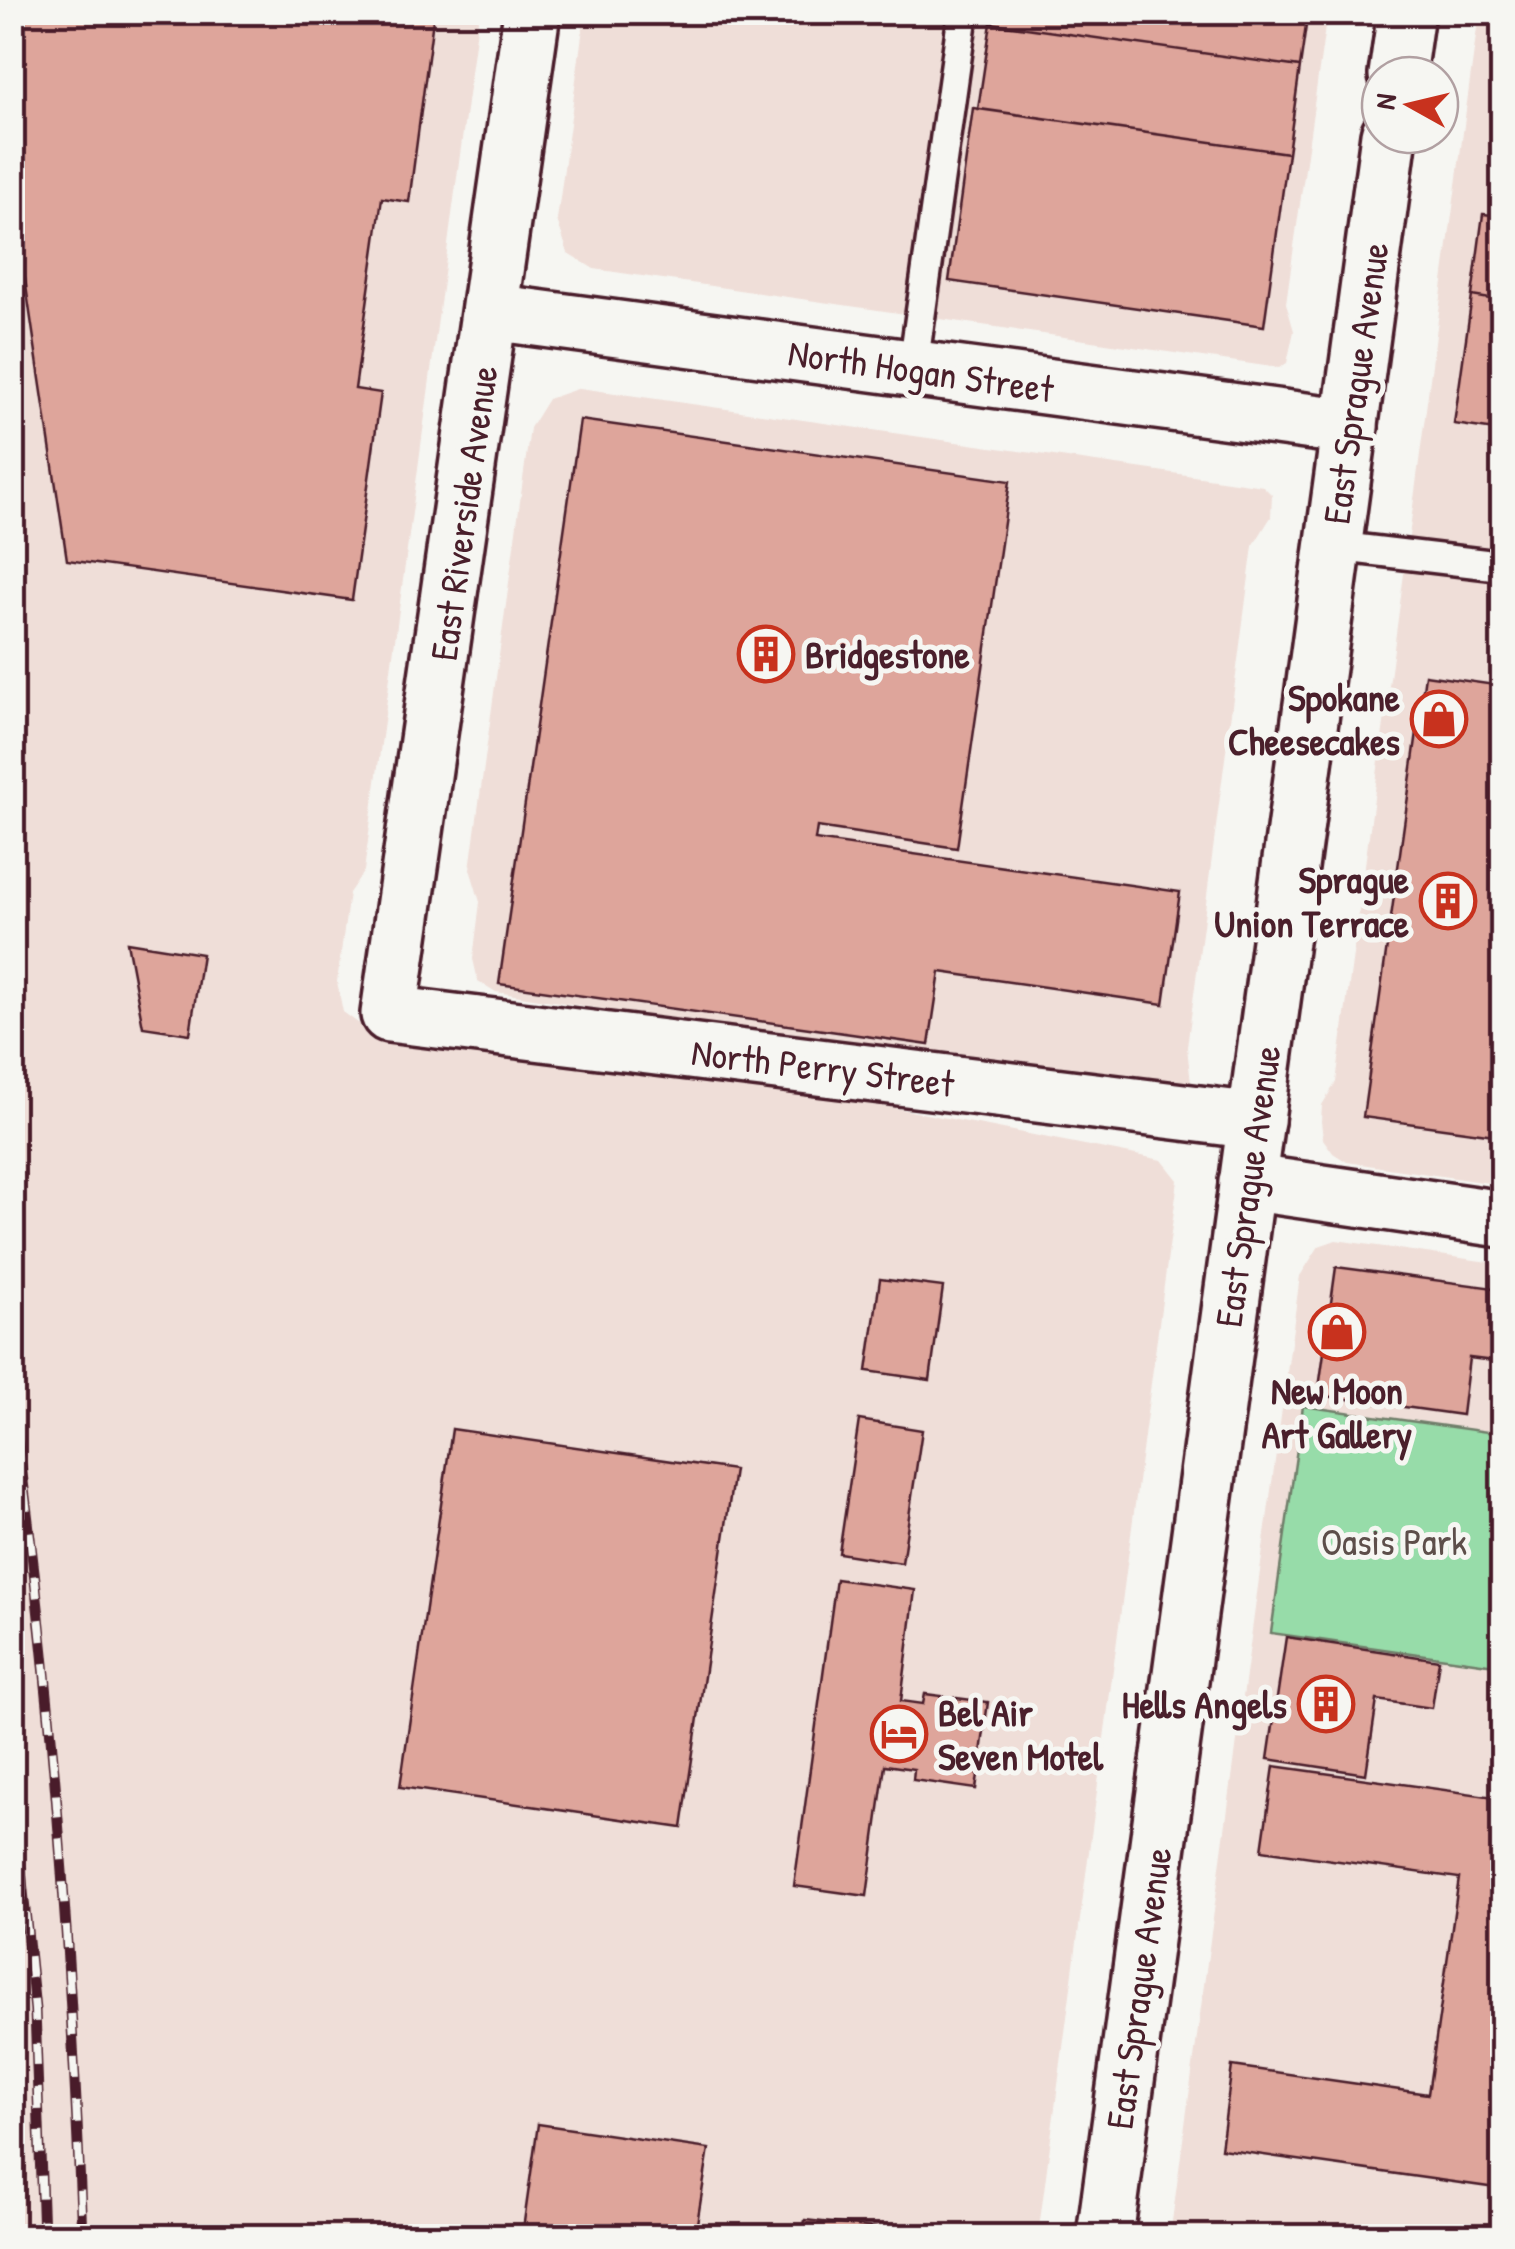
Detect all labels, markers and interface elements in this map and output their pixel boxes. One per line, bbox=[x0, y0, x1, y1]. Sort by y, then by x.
north arrow bbox=[1360, 55, 1460, 155]
text: N bbox=[1365, 91, 1405, 112]
street label: East Sprague Avenue bbox=[1310, 239, 1400, 527]
street label: North Hogan Street bbox=[785, 326, 1058, 414]
street label: East Riverside Avenue bbox=[417, 362, 509, 664]
building icon: Bridgestone bbox=[736, 624, 796, 684]
place label: Bridgestone bbox=[805, 628, 970, 681]
place label: Spokane Cheesecakes bbox=[1228, 671, 1400, 767]
shop icon: Spokane Cheesecakes bbox=[1409, 689, 1469, 749]
place label: Sprague Union Terrace bbox=[1214, 853, 1409, 949]
building icon: Sprague Union Terrace bbox=[1418, 871, 1478, 931]
street label: North Perry Street bbox=[689, 1025, 958, 1109]
street label: East Sprague Avenue bbox=[1202, 1042, 1292, 1330]
shop icon: New Moon Art Gallery bbox=[1307, 1302, 1367, 1362]
place label: New Moon Art Gallery bbox=[1262, 1364, 1412, 1461]
park label: Oasis Park bbox=[1321, 1515, 1467, 1567]
building icon: Hells Angels bbox=[1296, 1674, 1356, 1734]
place label: Hells Angels bbox=[1122, 1678, 1287, 1731]
place label: Bel Air Seven Motel bbox=[938, 1686, 1104, 1782]
hotel icon: Bel Air Seven Motel bbox=[869, 1704, 929, 1764]
street label: East Sprague Avenue bbox=[1093, 1844, 1183, 2132]

